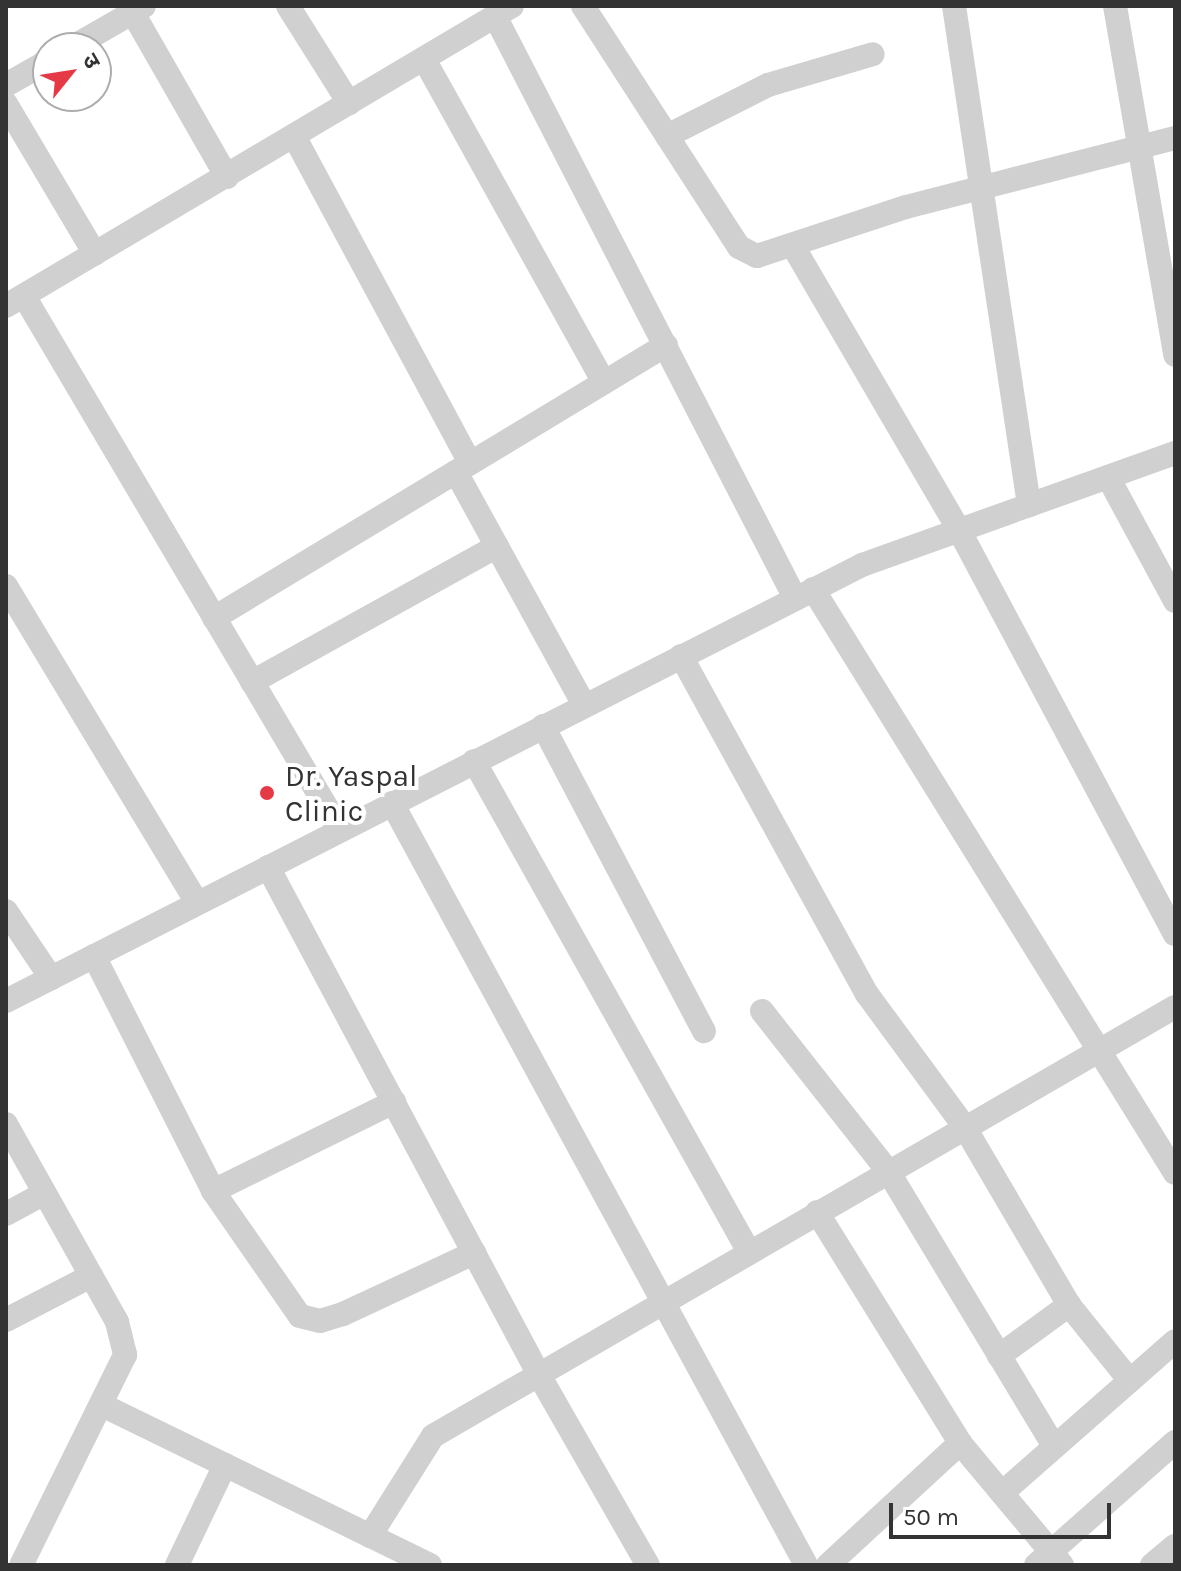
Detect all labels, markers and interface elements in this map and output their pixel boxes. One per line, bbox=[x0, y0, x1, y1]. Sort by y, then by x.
north arrow bbox=[32, 32, 112, 112]
text: उ bbox=[77, 49, 106, 73]
place label: Dr. Yaspal Clinic bbox=[285, 758, 417, 828]
marker: Dr. Yaspal Clinic bbox=[256, 782, 278, 804]
scale bar bbox=[893, 1487, 1115, 1537]
text: 50 m bbox=[903, 1503, 959, 1531]

